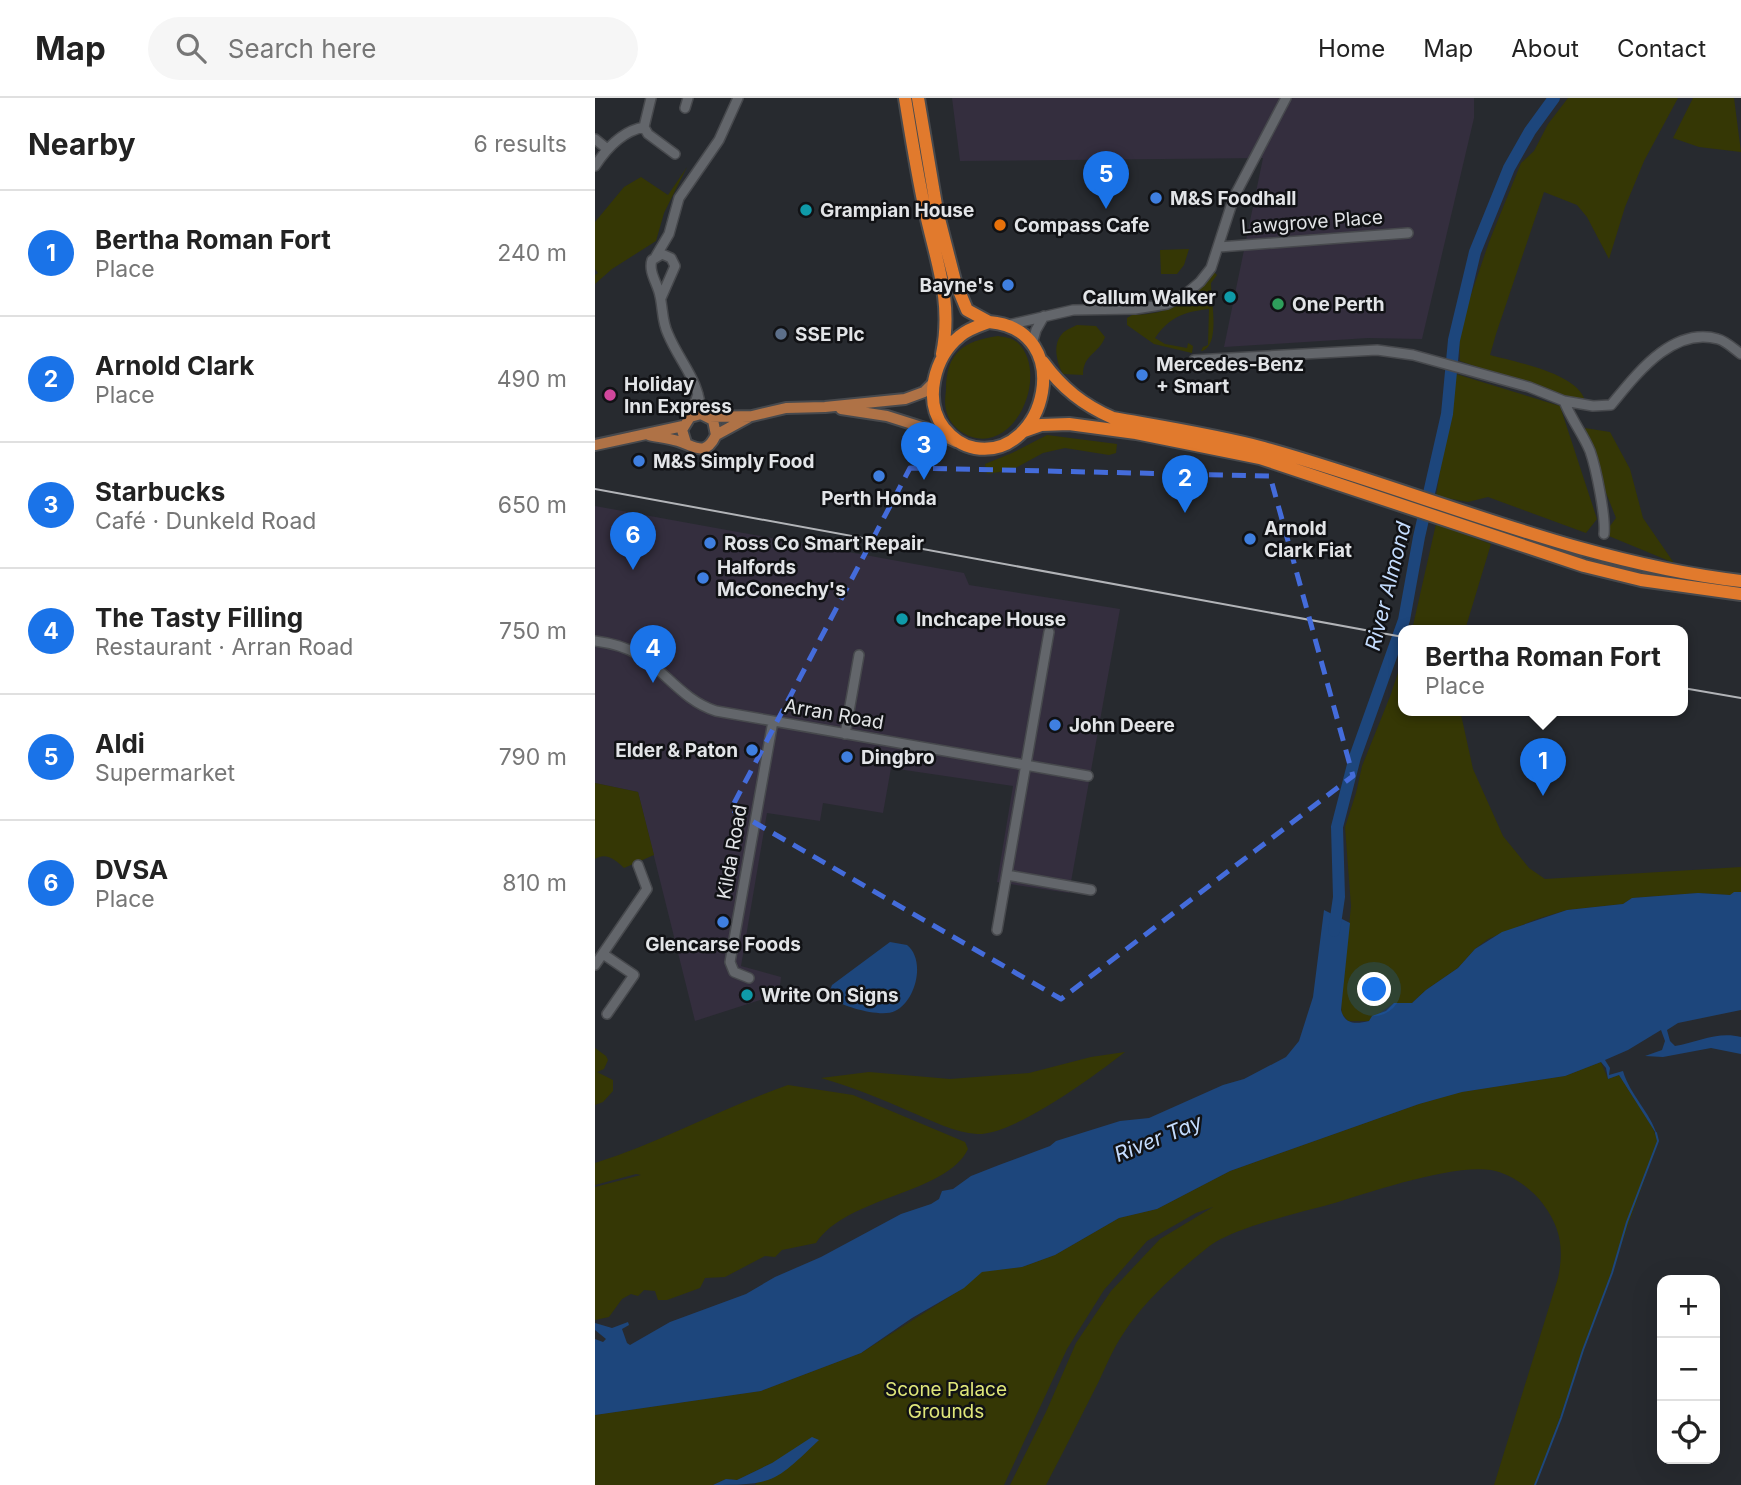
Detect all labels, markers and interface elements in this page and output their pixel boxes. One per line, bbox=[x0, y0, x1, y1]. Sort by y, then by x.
search box bbox=[148, 17, 638, 80]
text: Map bbox=[35, 28, 106, 68]
icon: search bbox=[172, 29, 210, 67]
text: Search here bbox=[228, 33, 376, 64]
text: Home bbox=[1318, 34, 1385, 63]
text: Map bbox=[1423, 34, 1473, 63]
text: About bbox=[1511, 34, 1579, 63]
text: Contact bbox=[1617, 34, 1706, 63]
text: Nearby bbox=[28, 126, 136, 162]
text: 6 results bbox=[473, 130, 567, 158]
pin: 5 bbox=[1083, 151, 1129, 209]
place label: M&S Foodhall bbox=[1170, 187, 1296, 210]
marker: M&S Foodhall bbox=[1148, 190, 1164, 206]
place label: Grampian House bbox=[820, 199, 974, 222]
marker: Grampian House bbox=[798, 202, 814, 218]
street label: Lawgrove Place bbox=[1240, 206, 1384, 238]
place label: Compass Cafe bbox=[1014, 214, 1150, 237]
marker: Compass Cafe bbox=[992, 217, 1008, 233]
text: Bertha Roman Fort bbox=[95, 224, 331, 255]
text: 1 bbox=[46, 239, 56, 267]
text: 240 m bbox=[497, 239, 567, 267]
text: Place bbox=[95, 255, 155, 283]
place label: Bayne's bbox=[920, 274, 994, 297]
marker: Bayne's bbox=[1000, 277, 1016, 293]
place label: Callum Walker bbox=[1082, 286, 1216, 309]
marker: Callum Walker bbox=[1222, 289, 1238, 305]
place label: One Perth bbox=[1292, 293, 1385, 316]
marker: One Perth bbox=[1270, 296, 1286, 312]
place label: SSE Plc bbox=[795, 323, 865, 346]
marker: SSE Plc bbox=[773, 326, 789, 342]
text: Arnold Clark bbox=[95, 350, 254, 381]
place label: Mercedes-Benz + Smart bbox=[1156, 353, 1304, 398]
text: 2 bbox=[44, 365, 58, 393]
text: 490 m bbox=[497, 365, 567, 393]
marker: Mercedes-Benz + Smart bbox=[1134, 367, 1150, 383]
place label: Holiday Inn Express bbox=[624, 373, 732, 418]
text: Place bbox=[95, 381, 155, 409]
marker: Holiday Inn Express bbox=[602, 387, 618, 403]
pin: 3 bbox=[901, 422, 947, 480]
place label: M&S Simply Food bbox=[653, 450, 814, 473]
marker: M&S Simply Food bbox=[631, 453, 647, 469]
pin: 2 bbox=[1162, 455, 1208, 513]
marker: Perth Honda bbox=[871, 468, 887, 484]
text: Starbucks bbox=[95, 476, 225, 507]
place label: Perth Honda bbox=[821, 487, 937, 510]
text: 3 bbox=[44, 491, 58, 519]
text: 650 m bbox=[498, 491, 567, 519]
text: Café · Dunkeld Road bbox=[95, 507, 316, 535]
pin: 6 bbox=[610, 512, 656, 570]
place label: Arnold Clark Fiat bbox=[1264, 517, 1352, 562]
water label: River Almond bbox=[1360, 519, 1416, 653]
marker: Arnold Clark Fiat bbox=[1242, 531, 1258, 547]
place label: Ross Co Smart Repair bbox=[724, 532, 924, 555]
marker: Ross Co Smart Repair bbox=[702, 535, 718, 551]
place label: Halfords McConechy's bbox=[717, 556, 846, 601]
marker: Halfords McConechy's bbox=[695, 570, 711, 586]
text: The Tasty Filling bbox=[95, 602, 303, 633]
place label: Inchcape House bbox=[916, 608, 1066, 631]
marker: Inchcape House bbox=[894, 611, 910, 627]
text: 4 bbox=[43, 617, 59, 645]
text: 750 m bbox=[499, 617, 567, 645]
pin: 4 bbox=[630, 625, 676, 683]
popup bbox=[1398, 625, 1688, 716]
text: Restaurant · Arran Road bbox=[95, 633, 353, 661]
text: Bertha Roman Fort bbox=[1425, 641, 1661, 672]
text: Place bbox=[1425, 672, 1485, 700]
street label: Arran Road bbox=[782, 694, 886, 734]
place label: John Deere bbox=[1069, 714, 1175, 737]
marker: John Deere bbox=[1047, 717, 1063, 733]
text: Aldi bbox=[95, 728, 145, 759]
pin: 1 bbox=[1520, 738, 1566, 796]
place label: Elder & Paton bbox=[615, 739, 738, 762]
marker: Elder & Paton bbox=[744, 742, 760, 758]
text: 5 bbox=[44, 743, 58, 771]
text: 790 m bbox=[499, 743, 567, 771]
place label: Dingbro bbox=[861, 746, 935, 769]
marker: Dingbro bbox=[839, 749, 855, 765]
text: Supermarket bbox=[95, 759, 235, 787]
street label: Kilda Road bbox=[712, 803, 752, 901]
text: DVSA bbox=[95, 854, 168, 885]
text: 6 bbox=[44, 869, 58, 897]
text: 810 m bbox=[502, 869, 567, 897]
text: Place bbox=[95, 885, 155, 913]
marker: Glencarse Foods bbox=[715, 914, 731, 930]
place label: Glencarse Foods bbox=[645, 933, 801, 956]
your location bbox=[1357, 972, 1391, 1006]
place label: Write On Signs bbox=[761, 984, 899, 1007]
marker: Write On Signs bbox=[739, 987, 755, 1003]
water label: River Tay bbox=[1111, 1109, 1207, 1167]
map controls bbox=[1657, 1275, 1720, 1464]
button: + bbox=[1657, 1275, 1720, 1338]
button: − bbox=[1657, 1338, 1720, 1401]
park label: Scone Palace Grounds bbox=[885, 1378, 1007, 1423]
button: locate bbox=[1657, 1401, 1720, 1464]

